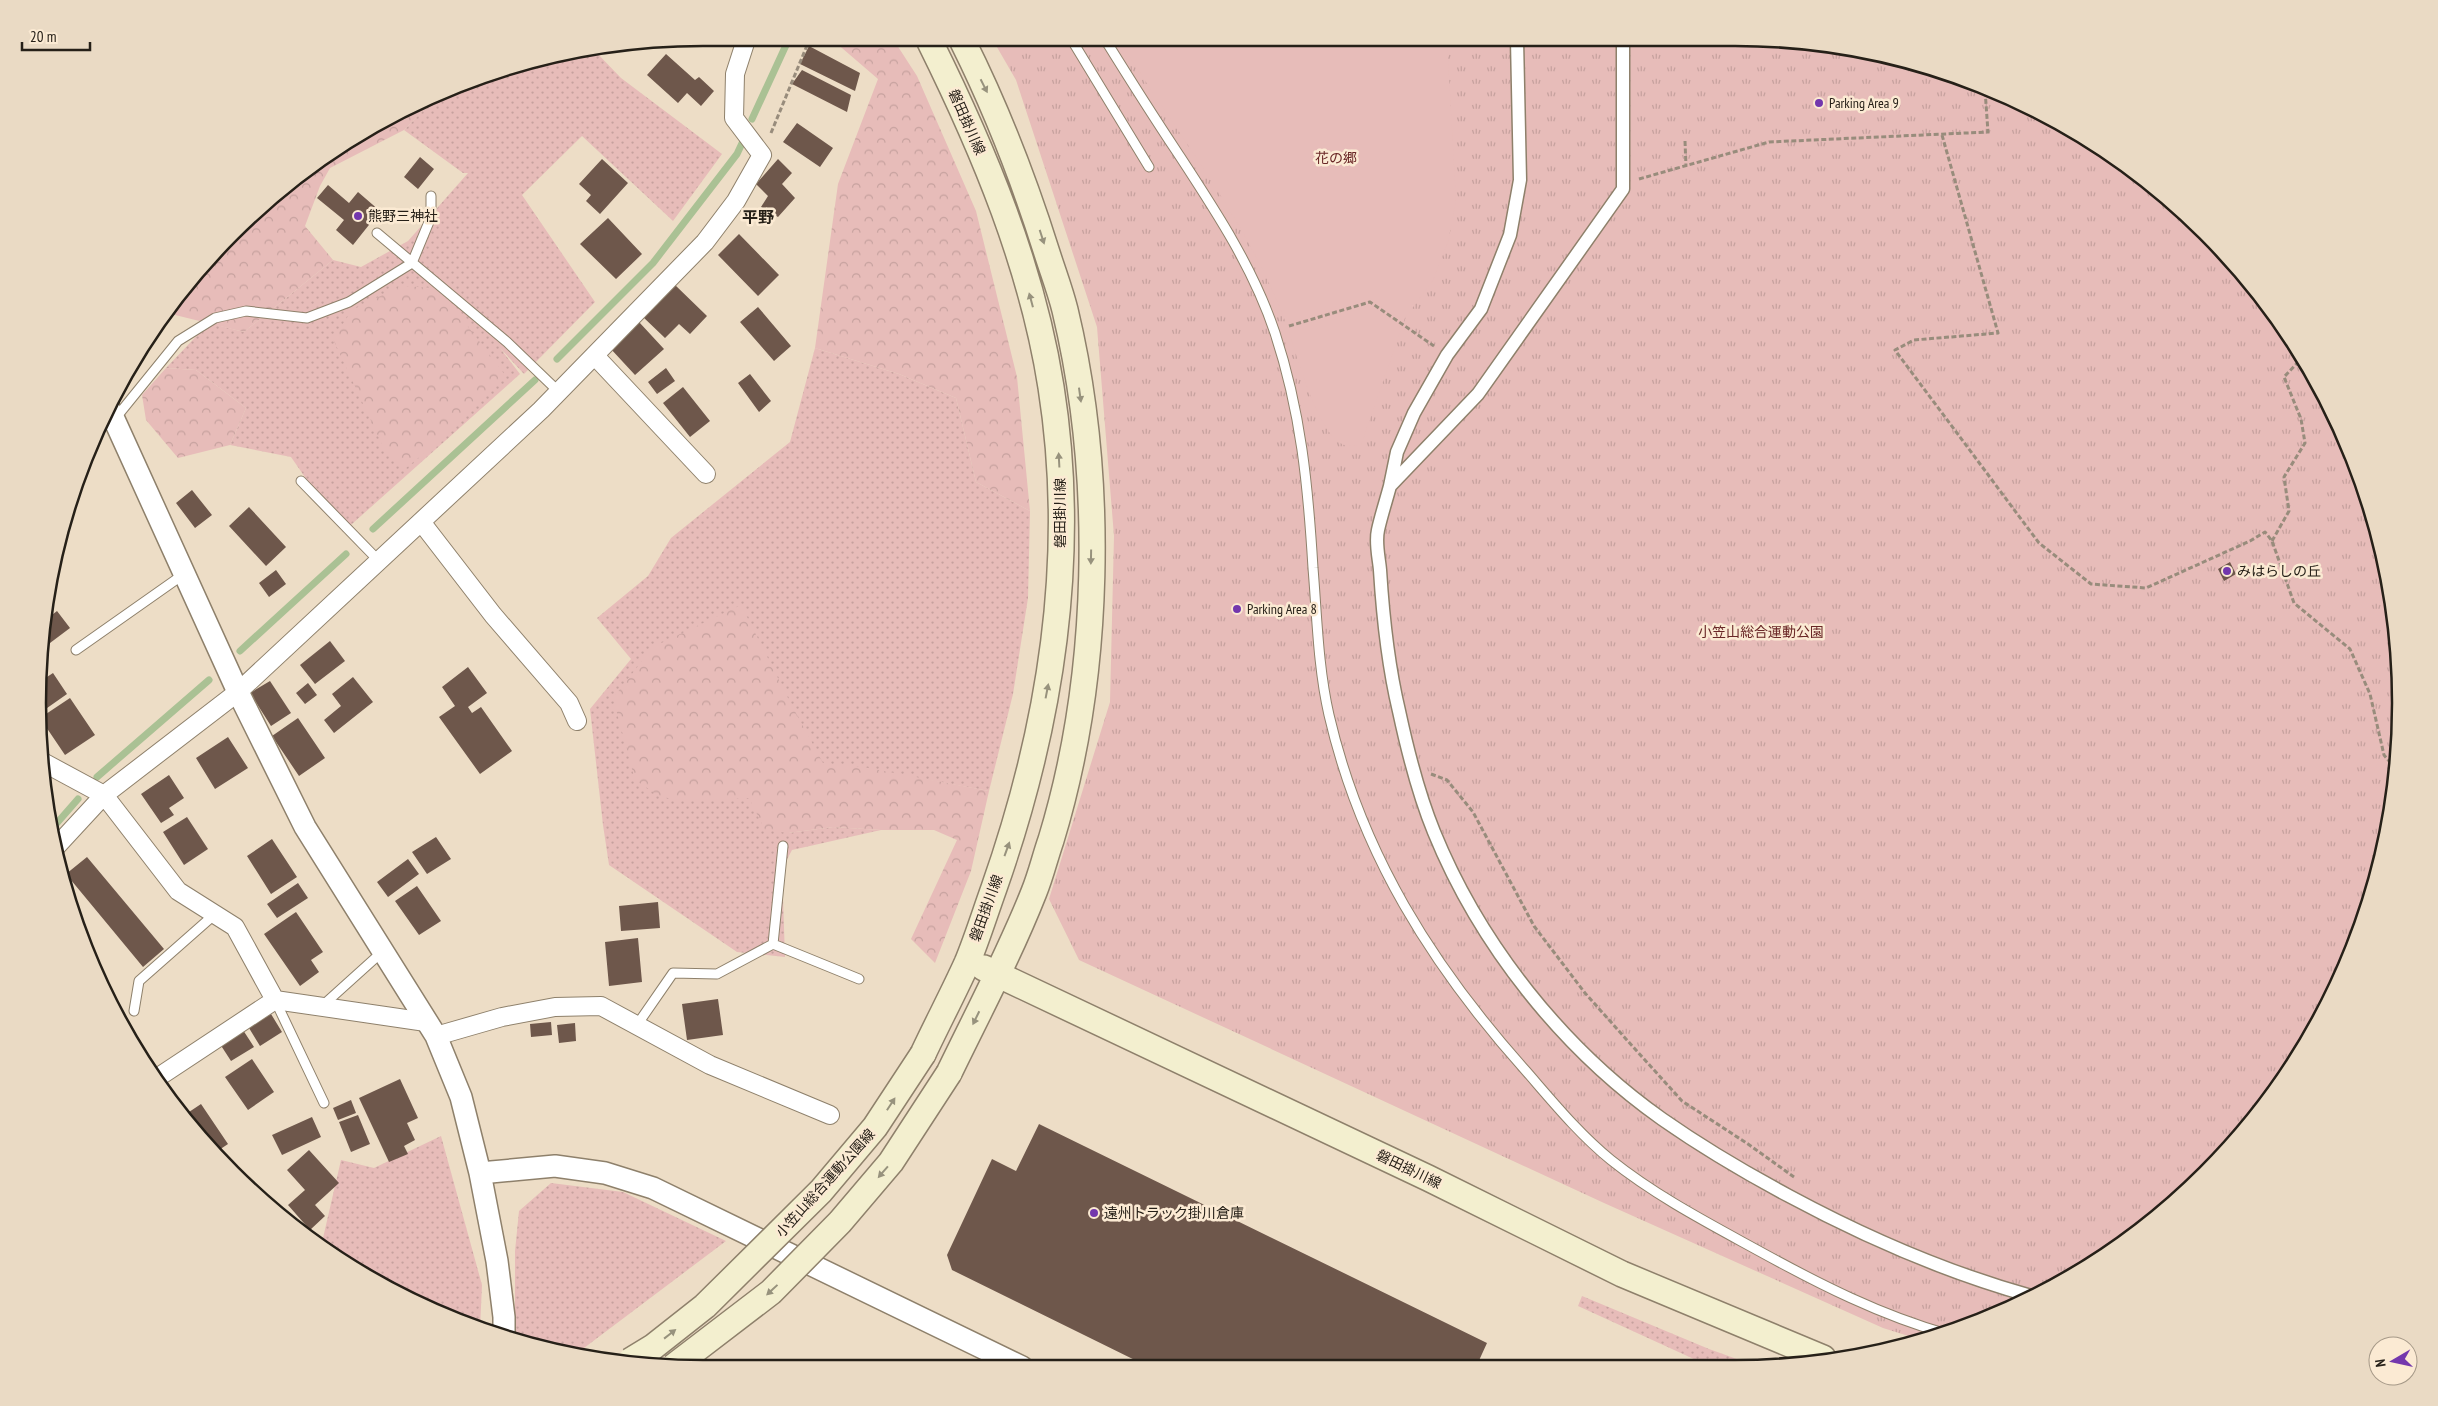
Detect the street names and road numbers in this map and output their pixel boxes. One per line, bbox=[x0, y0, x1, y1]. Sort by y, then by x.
street label: 磐田掛川線 bbox=[945, 86, 989, 158]
street label: 磐田掛川線 bbox=[1051, 478, 1069, 548]
street label: 磐田掛川線 bbox=[966, 872, 1006, 944]
street label: 小笠山総合運動公園線 bbox=[771, 1125, 879, 1241]
street label: 磐田掛川線 bbox=[1374, 1146, 1444, 1192]

